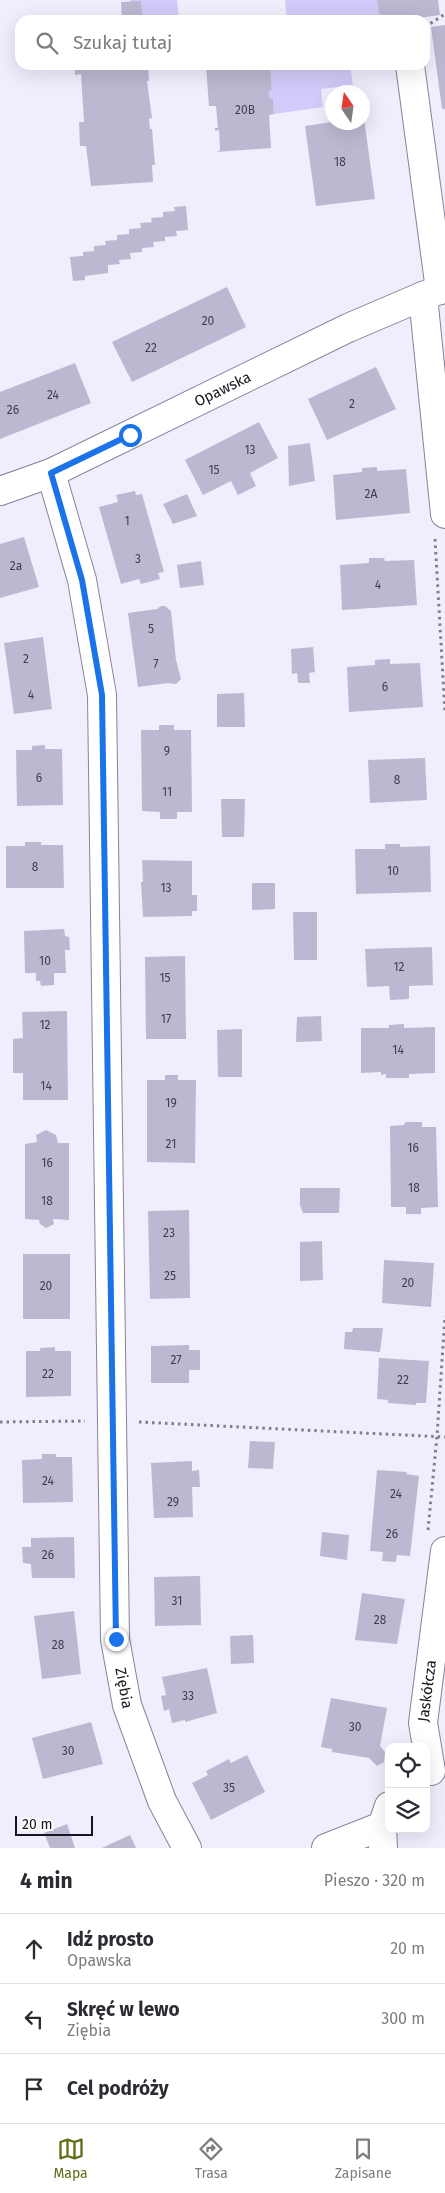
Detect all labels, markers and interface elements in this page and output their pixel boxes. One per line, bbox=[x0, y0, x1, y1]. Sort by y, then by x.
search box bbox=[15, 15, 430, 70]
icon: search bbox=[33, 29, 61, 57]
text: Szukaj tutaj bbox=[73, 31, 172, 54]
north arrow bbox=[325, 85, 370, 130]
house number: 20B bbox=[235, 103, 255, 117]
house number: 18 bbox=[334, 155, 346, 169]
house number: 20 bbox=[202, 314, 215, 328]
house number: 22 bbox=[145, 341, 157, 355]
street label: Opawska bbox=[191, 368, 254, 411]
house number: 24 bbox=[47, 388, 60, 402]
house number: 2 bbox=[349, 397, 355, 411]
house number: 26 bbox=[7, 403, 19, 417]
route start bbox=[119, 424, 142, 447]
house number: 13 bbox=[244, 443, 256, 457]
house number: 15 bbox=[208, 463, 220, 477]
house number: 2A bbox=[365, 487, 378, 501]
house number: 1 bbox=[124, 514, 130, 528]
house number: 3 bbox=[135, 552, 141, 566]
house number: 2a bbox=[10, 559, 22, 573]
house number: 4 bbox=[375, 578, 382, 592]
house number: 5 bbox=[148, 622, 154, 636]
house number: 2 bbox=[23, 652, 29, 666]
house number: 7 bbox=[153, 657, 159, 671]
house number: 6 bbox=[382, 680, 388, 694]
house number: 4 bbox=[28, 688, 35, 702]
house number: 9 bbox=[164, 744, 170, 758]
house number: 6 bbox=[36, 771, 42, 785]
house number: 8 bbox=[394, 773, 401, 787]
house number: 11 bbox=[162, 785, 172, 799]
house number: 8 bbox=[32, 860, 39, 874]
house number: 10 bbox=[387, 864, 399, 878]
house number: 13 bbox=[160, 881, 172, 895]
house number: 10 bbox=[39, 954, 51, 968]
house number: 12 bbox=[393, 960, 405, 974]
house number: 15 bbox=[159, 971, 171, 985]
house number: 17 bbox=[161, 1012, 171, 1026]
house number: 12 bbox=[39, 1018, 51, 1032]
house number: 14 bbox=[392, 1043, 404, 1057]
house number: 14 bbox=[40, 1079, 52, 1093]
house number: 19 bbox=[165, 1096, 177, 1110]
house number: 21 bbox=[166, 1137, 176, 1151]
house number: 16 bbox=[407, 1141, 419, 1155]
house number: 16 bbox=[41, 1156, 53, 1170]
house number: 18 bbox=[408, 1181, 420, 1195]
house number: 18 bbox=[41, 1194, 53, 1208]
house number: 23 bbox=[163, 1226, 175, 1240]
house number: 25 bbox=[164, 1269, 176, 1283]
house number: 20 bbox=[402, 1276, 415, 1290]
house number: 20 bbox=[40, 1279, 53, 1293]
house number: 27 bbox=[170, 1353, 182, 1367]
house number: 22 bbox=[42, 1367, 54, 1381]
house number: 22 bbox=[397, 1373, 409, 1387]
house number: 24 bbox=[42, 1474, 55, 1488]
house number: 24 bbox=[390, 1487, 403, 1501]
house number: 29 bbox=[167, 1495, 179, 1509]
house number: 26 bbox=[386, 1527, 398, 1541]
house number: 26 bbox=[42, 1548, 54, 1562]
house number: 31 bbox=[172, 1594, 182, 1608]
house number: 28 bbox=[374, 1613, 387, 1627]
route end bbox=[105, 1628, 128, 1651]
house number: 28 bbox=[52, 1638, 65, 1652]
street label: Jaskółcza bbox=[414, 1659, 440, 1723]
street label: Ziębia bbox=[111, 1666, 136, 1710]
house number: 33 bbox=[182, 1689, 194, 1703]
house number: 30 bbox=[349, 1720, 362, 1734]
map controls bbox=[385, 1743, 430, 1833]
button: locate bbox=[385, 1743, 430, 1788]
house number: 30 bbox=[62, 1744, 75, 1758]
house number: 35 bbox=[223, 1781, 235, 1795]
button: layers bbox=[385, 1788, 430, 1833]
scale bar bbox=[15, 1813, 92, 1836]
text: 20 m bbox=[22, 1816, 52, 1833]
text: 4 min bbox=[20, 1868, 73, 1894]
text: Pieszo · 320 m bbox=[324, 1871, 425, 1890]
text: Idź prosto bbox=[67, 1928, 154, 1951]
icon: ahead bbox=[20, 1935, 48, 1963]
text: 20 m bbox=[390, 1939, 425, 1958]
text: Opawska bbox=[67, 1951, 132, 1970]
text: Skręć w lewo bbox=[67, 1998, 180, 2021]
icon: left bbox=[20, 2005, 48, 2033]
text: 300 m bbox=[381, 2009, 425, 2028]
text: Ziębia bbox=[67, 2021, 111, 2040]
icon: arrive bbox=[20, 2075, 48, 2103]
text: Cel podróży bbox=[67, 2077, 169, 2100]
tab: Mapa bbox=[53, 2135, 88, 2182]
tab: Trasa bbox=[195, 2135, 228, 2182]
tab: Zapisane bbox=[335, 2135, 392, 2182]

